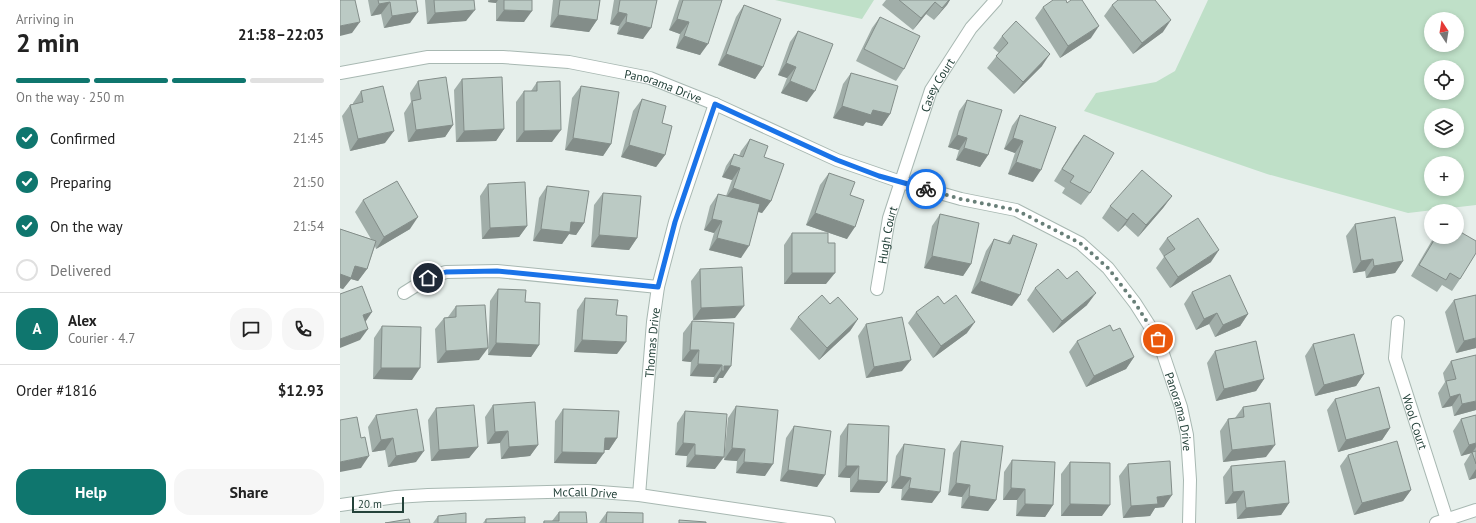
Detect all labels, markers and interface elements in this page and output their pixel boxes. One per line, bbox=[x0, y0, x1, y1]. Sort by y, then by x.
text: Arriving in bbox=[16, 11, 74, 28]
north arrow bbox=[1424, 12, 1464, 52]
map controls bbox=[1424, 12, 1464, 244]
text: 21:58–22:03 bbox=[238, 25, 324, 44]
text: 2 min bbox=[16, 26, 79, 59]
street label: Casey Court bbox=[917, 55, 957, 114]
button: locate bbox=[1424, 60, 1464, 100]
street label: Panorama Drive bbox=[623, 66, 704, 106]
text: On the way · 250 m bbox=[16, 89, 124, 106]
button: layers bbox=[1424, 108, 1464, 148]
icon: check bbox=[16, 127, 38, 149]
text: Confirmed bbox=[50, 129, 115, 148]
text: 21:45 bbox=[293, 130, 324, 147]
button: + bbox=[1424, 156, 1464, 196]
courier bbox=[906, 169, 946, 209]
icon: check bbox=[16, 171, 38, 193]
text: Preparing bbox=[50, 173, 112, 192]
text: 21:50 bbox=[293, 174, 324, 191]
icon: bike bbox=[915, 178, 937, 200]
street label: Hugh Court bbox=[874, 204, 900, 265]
button: − bbox=[1424, 204, 1464, 244]
icon: check bbox=[16, 215, 38, 237]
text: On the way bbox=[50, 217, 123, 236]
text: 21:54 bbox=[293, 218, 324, 235]
text: Delivered bbox=[50, 261, 111, 280]
pin bbox=[411, 261, 445, 295]
icon: home bbox=[417, 267, 439, 289]
street label: Thomas Drive bbox=[641, 306, 663, 378]
button: chat bbox=[230, 308, 272, 350]
button: phone bbox=[282, 308, 324, 350]
text: Alex bbox=[68, 311, 97, 330]
text: A bbox=[32, 319, 42, 338]
pin bbox=[1141, 322, 1175, 356]
icon: bag bbox=[1147, 328, 1169, 350]
text: Courier · 4.7 bbox=[68, 330, 135, 347]
street label: Panorama Drive bbox=[1162, 370, 1196, 452]
text: Order #1816 bbox=[16, 381, 97, 400]
text: $12.93 bbox=[278, 381, 324, 400]
street label: Wool Court bbox=[1400, 392, 1431, 451]
button: Help bbox=[16, 469, 166, 515]
button: Share bbox=[174, 469, 324, 515]
street label: McCall Drive bbox=[553, 483, 618, 501]
scale bar bbox=[352, 495, 404, 514]
text: 20 m bbox=[358, 497, 382, 511]

